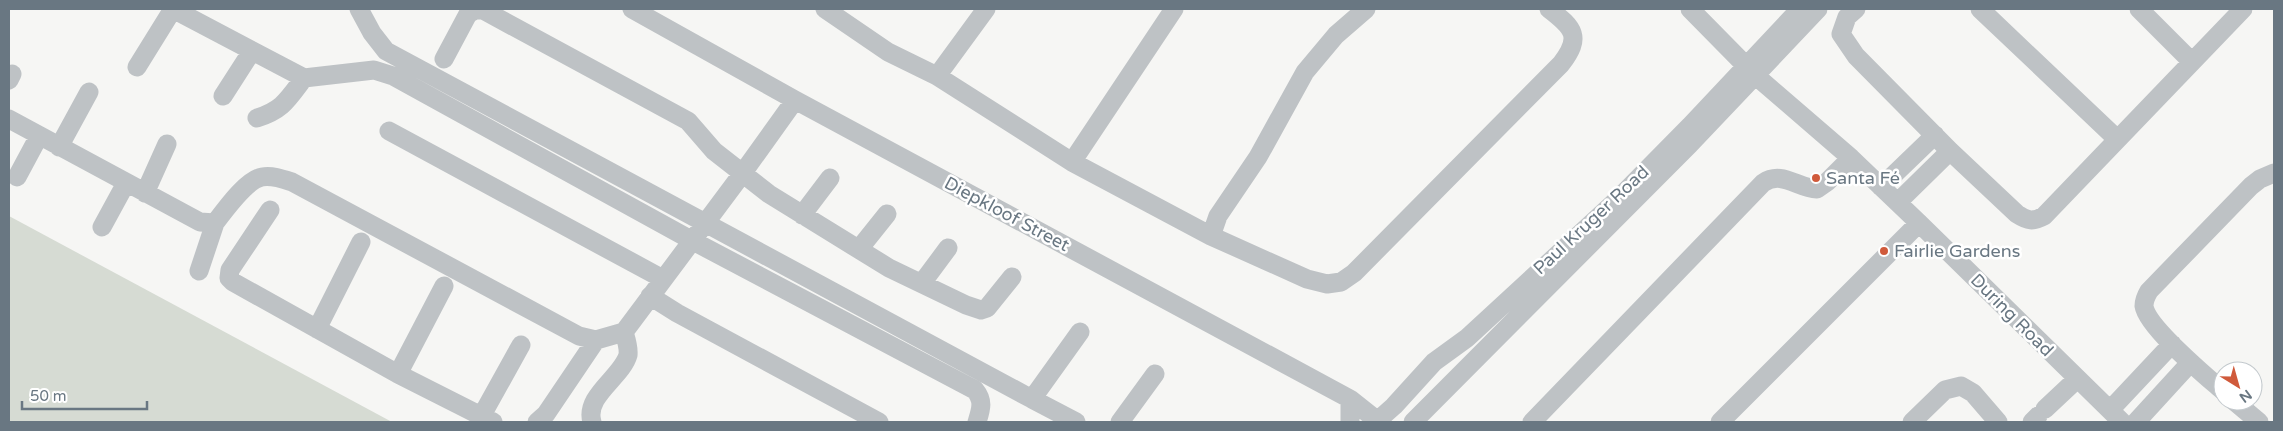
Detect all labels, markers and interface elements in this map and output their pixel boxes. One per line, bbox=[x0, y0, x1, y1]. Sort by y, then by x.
street label: Paul Kruger Road bbox=[1529, 161, 1653, 279]
place label: Santa Fé bbox=[1826, 167, 1900, 189]
street label: Diepkloof Street bbox=[941, 172, 1073, 256]
marker: Santa Fé bbox=[1810, 172, 1822, 184]
place label: Fairlie Gardens bbox=[1894, 240, 2020, 262]
marker: Fairlie Gardens bbox=[1878, 245, 1890, 257]
street label: During Road bbox=[1966, 269, 2058, 361]
north arrow bbox=[2213, 361, 2263, 411]
scale bar bbox=[22, 378, 148, 410]
text: N bbox=[2236, 386, 2255, 406]
text: 50 m bbox=[30, 387, 67, 405]

